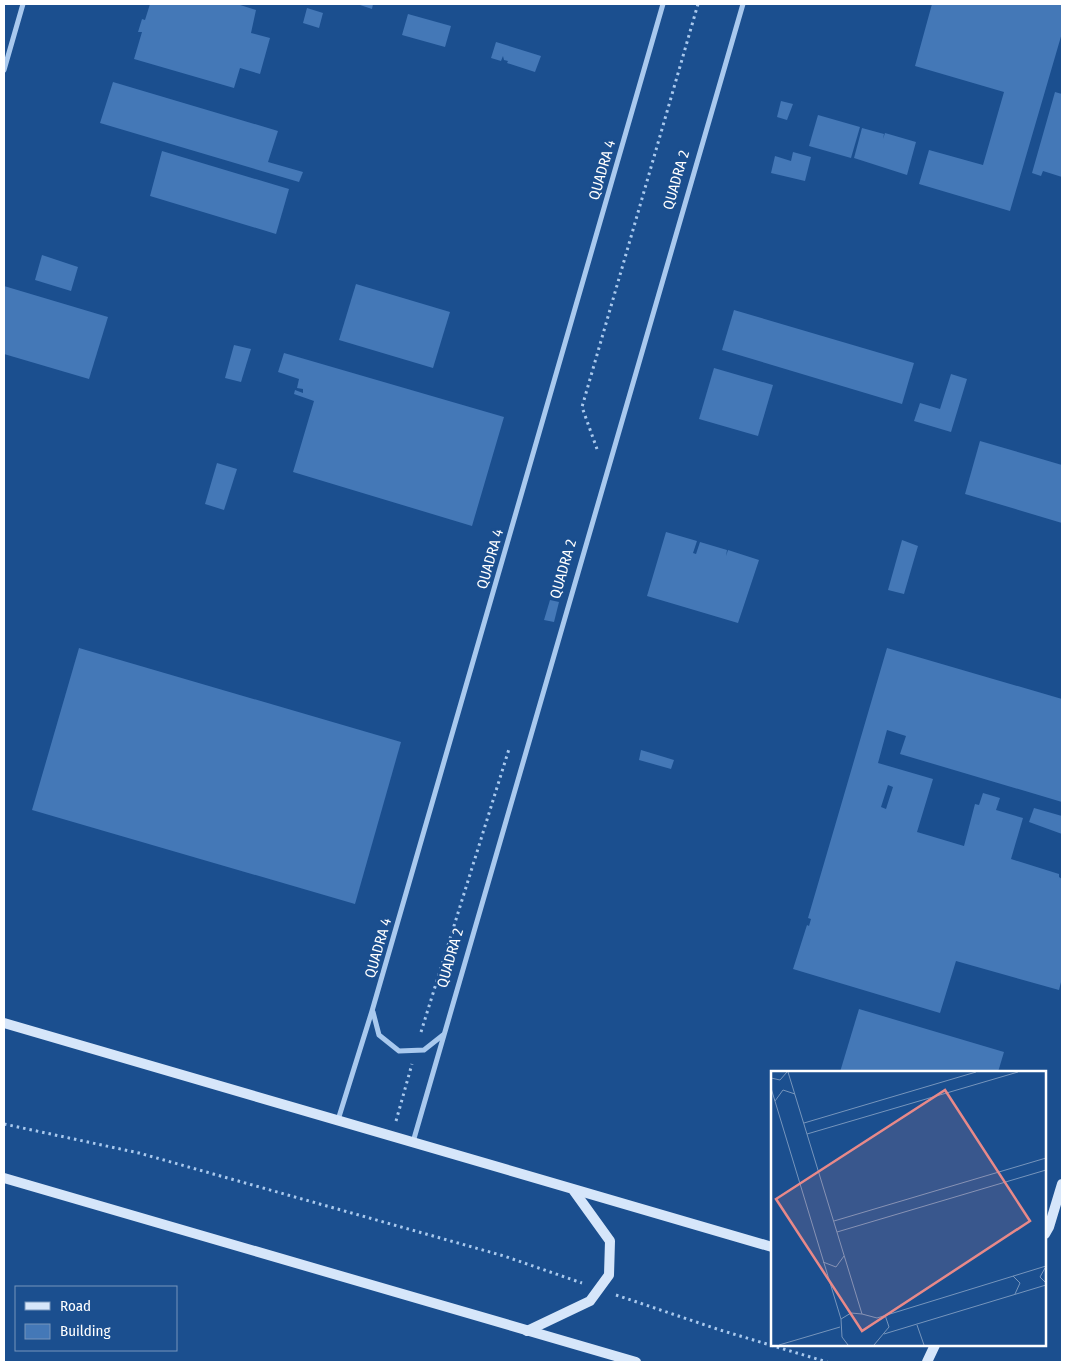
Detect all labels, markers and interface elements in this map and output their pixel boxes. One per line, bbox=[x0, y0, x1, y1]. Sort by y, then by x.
street label: QUADRA 4 bbox=[585, 138, 619, 202]
street label: QUADRA 2 bbox=[659, 148, 693, 212]
street label: QUADRA 4 bbox=[473, 527, 507, 591]
street label: QUADRA 2 bbox=[546, 537, 580, 601]
street label: QUADRA 4 bbox=[361, 916, 395, 980]
street label: QUADRA 2 bbox=[433, 926, 467, 990]
inset map bbox=[771, 1071, 1046, 1346]
legend bbox=[15, 1286, 178, 1351]
text: Road bbox=[60, 1297, 91, 1315]
text: Building bbox=[60, 1322, 111, 1340]

